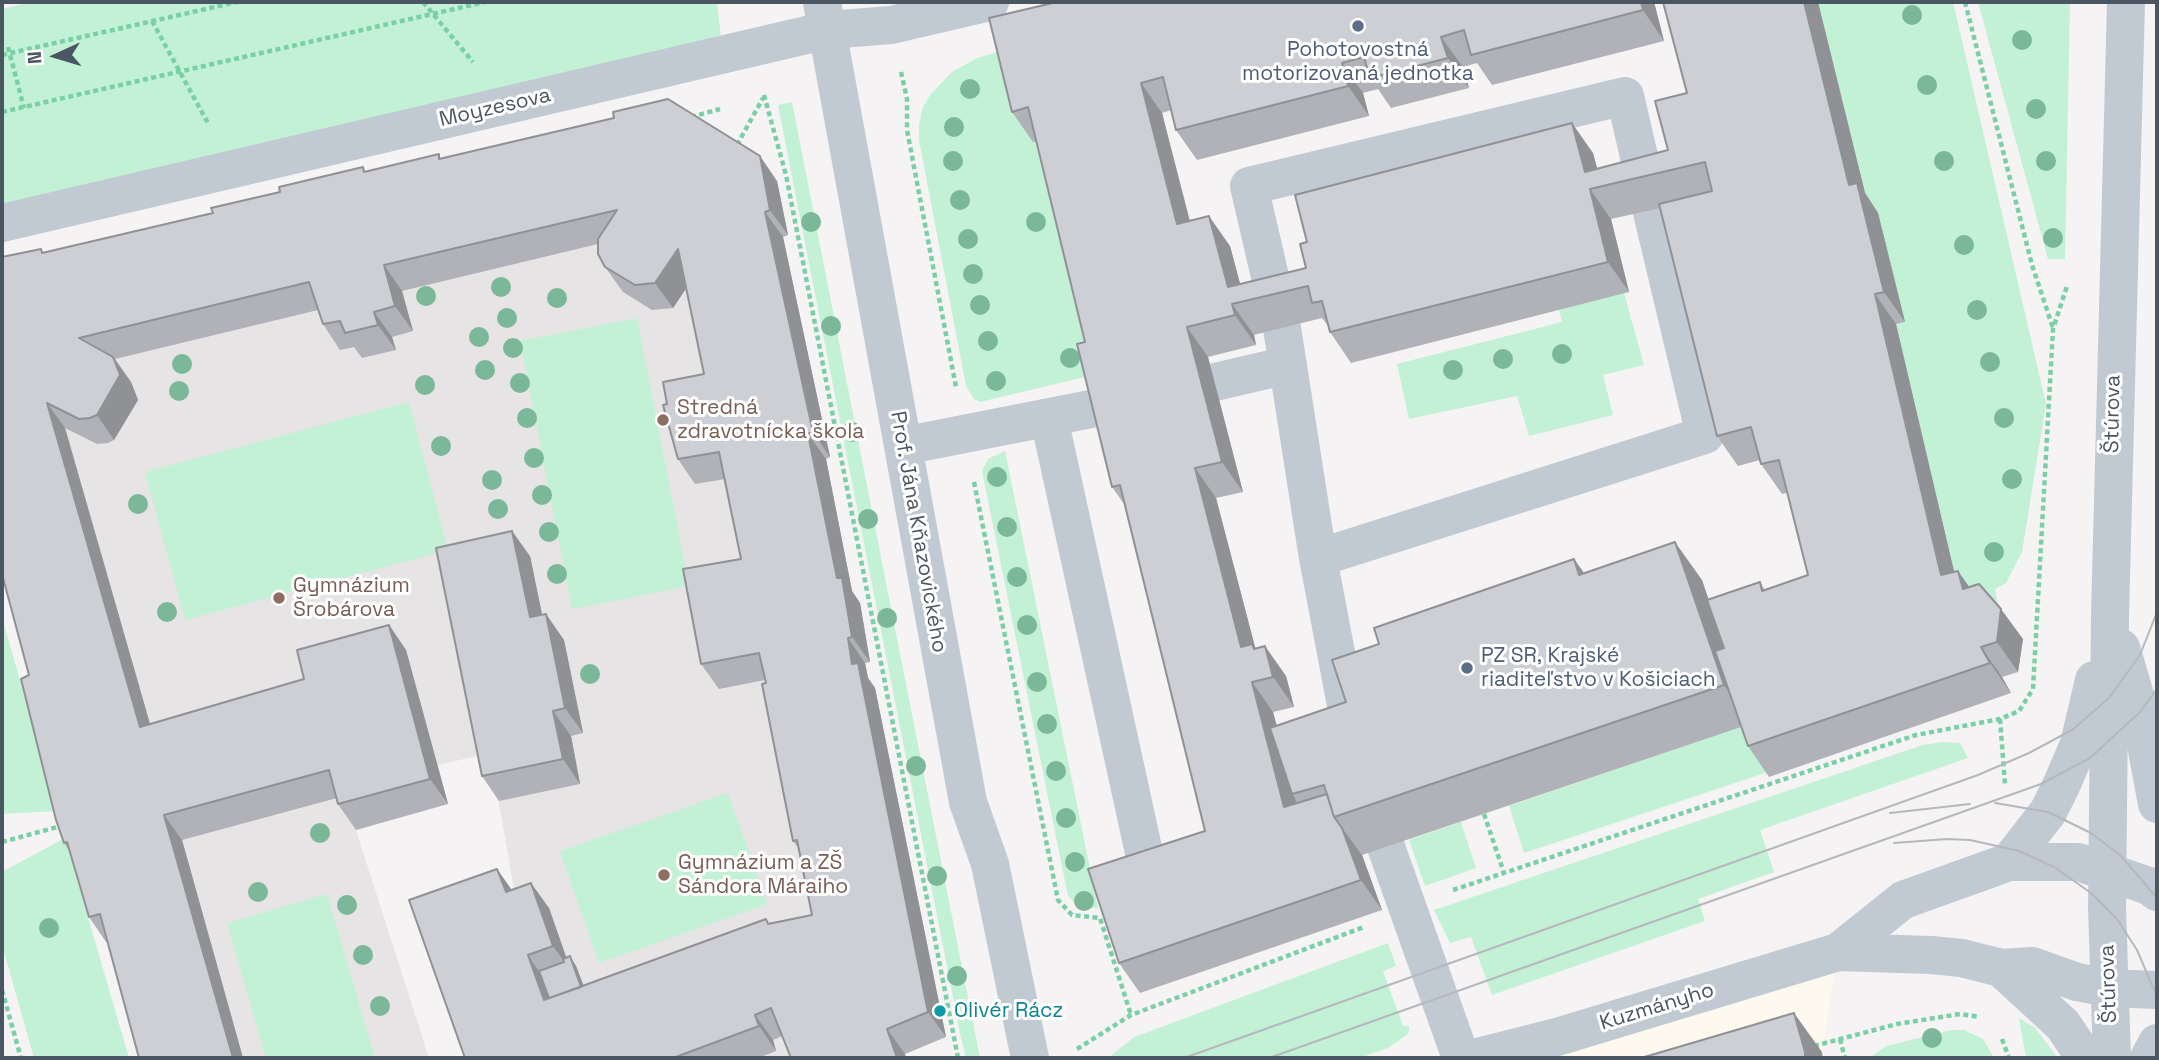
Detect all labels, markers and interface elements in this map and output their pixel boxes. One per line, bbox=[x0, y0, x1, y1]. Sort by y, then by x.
marker: Pohotovostná motorizovaná jednotka bbox=[1350, 18, 1366, 34]
north arrow bbox=[21, 21, 91, 91]
place label: Pohotovostná motorizovaná jednotka bbox=[1242, 37, 1474, 87]
text: N bbox=[22, 50, 47, 65]
street label: Moyzesova bbox=[437, 83, 553, 133]
street label: Štúrova bbox=[2100, 375, 2126, 453]
place label: Stredná zdravotnícka škola bbox=[677, 395, 864, 445]
street label: Prof. Jána Kňazovického bbox=[884, 409, 952, 655]
marker: Stredná zdravotnícka škola bbox=[655, 412, 671, 428]
place label: Gymnázium Šrobárova bbox=[293, 573, 410, 623]
marker: Gymnázium Šrobárova bbox=[271, 590, 287, 606]
place label: PZ SR, Krajské riaditeľstvo v Košiciach bbox=[1481, 643, 1716, 693]
marker: PZ SR, Krajské riaditeľstvo v Košiciach bbox=[1459, 660, 1475, 676]
place label: Gymnázium a ZŠ Sándora Máraiho bbox=[678, 850, 848, 900]
marker: Gymnázium a ZŠ Sándora Máraiho bbox=[656, 867, 672, 883]
street label: Štúrova bbox=[2095, 944, 2123, 1024]
street label: Kuzmányho bbox=[1597, 978, 1717, 1036]
place label: Olivér Rácz bbox=[954, 998, 1063, 1024]
marker: Olivér Rácz bbox=[932, 1003, 948, 1019]

